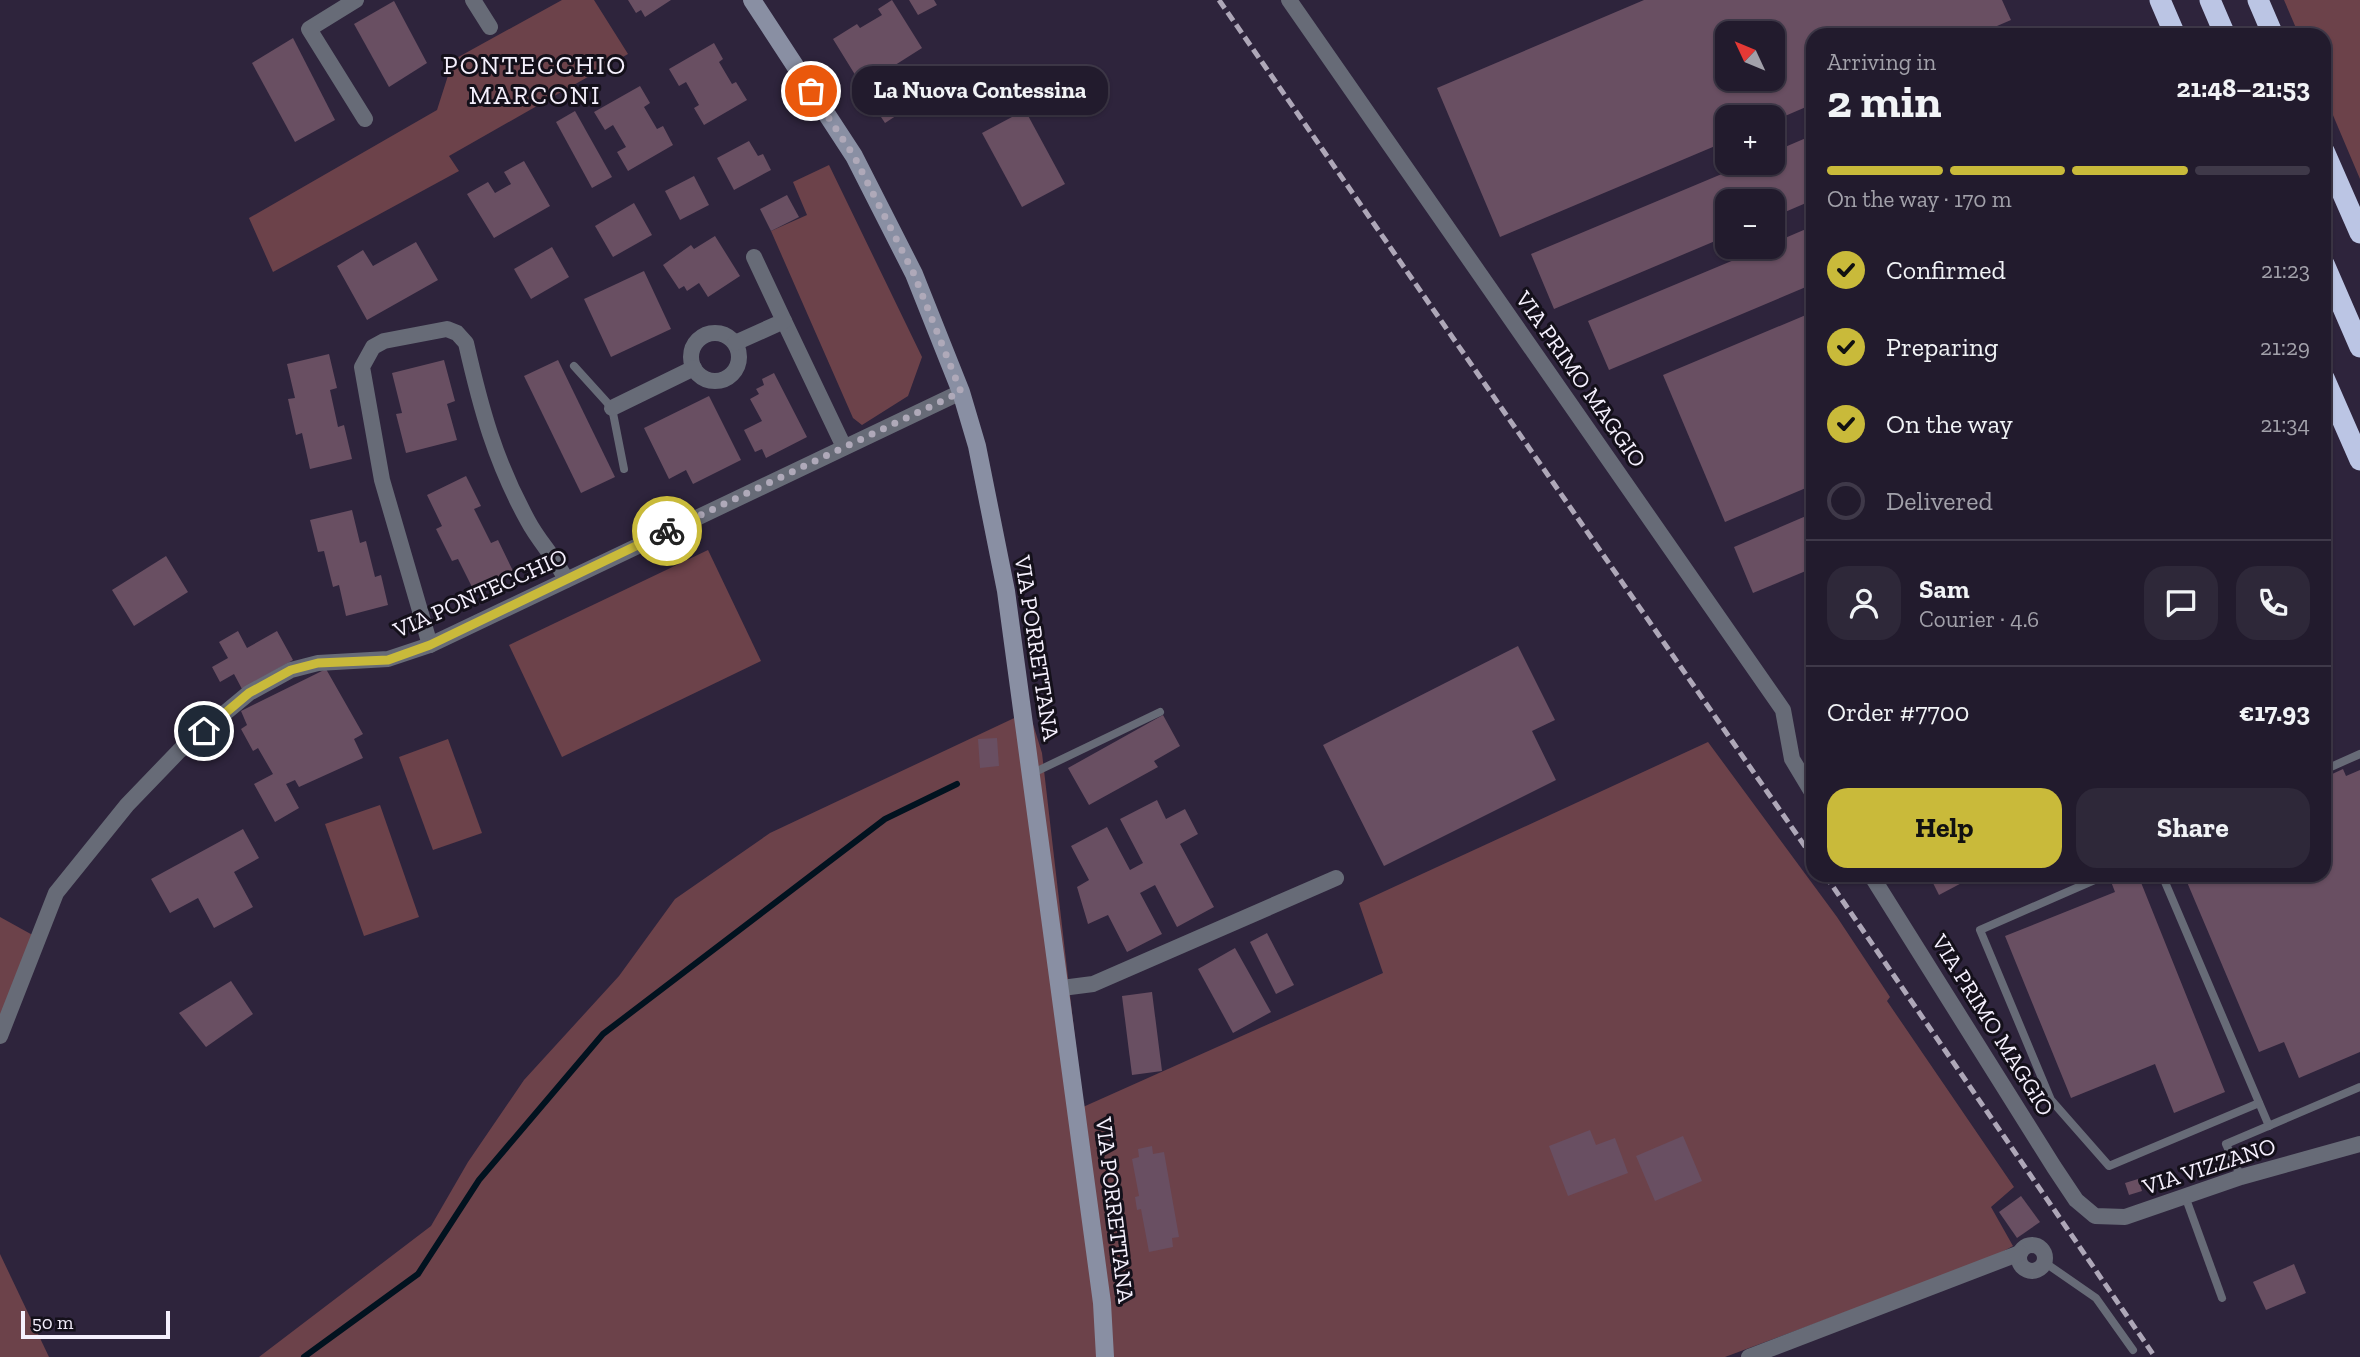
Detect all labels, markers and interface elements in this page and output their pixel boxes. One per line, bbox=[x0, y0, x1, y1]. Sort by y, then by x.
north arrow bbox=[1715, 21, 1785, 91]
map controls bbox=[1715, 21, 1785, 259]
text: Arriving in bbox=[1827, 48, 1936, 76]
district label: PONTECCHIO MARCONI bbox=[443, 49, 627, 111]
pin bbox=[781, 61, 841, 121]
callout: La Nuova Contessina bbox=[853, 66, 1108, 116]
icon: bag bbox=[792, 72, 830, 110]
text: 21:48–21:53 bbox=[2177, 72, 2310, 104]
text: 2 min bbox=[1827, 74, 1942, 129]
text: La Nuova Contessina bbox=[874, 76, 1086, 104]
button: + bbox=[1715, 105, 1785, 175]
text: On the way · 170 m bbox=[1827, 185, 2012, 213]
button: − bbox=[1715, 189, 1785, 259]
icon: check bbox=[1827, 251, 1865, 289]
text: Confirmed bbox=[1886, 254, 2006, 286]
text: 21:23 bbox=[2261, 256, 2310, 284]
street label: VIA PRIMO MAGGIO bbox=[1509, 285, 1652, 472]
icon: check bbox=[1827, 328, 1865, 366]
text: Preparing bbox=[1886, 331, 1998, 363]
text: 21:29 bbox=[2260, 333, 2310, 361]
icon: check bbox=[1827, 405, 1865, 443]
text: On the way bbox=[1886, 408, 2013, 440]
text: 21:34 bbox=[2261, 410, 2310, 438]
text: Delivered bbox=[1886, 485, 1993, 517]
courier bbox=[632, 496, 702, 566]
icon: bike bbox=[648, 512, 686, 550]
street label: VIA PONTECCHIO bbox=[388, 542, 571, 644]
street label: VIA PORRETTANA bbox=[1008, 553, 1066, 744]
button: person bbox=[1827, 566, 1901, 640]
button: chat bbox=[2144, 566, 2218, 640]
button: phone bbox=[2236, 566, 2310, 640]
text: Sam bbox=[1919, 573, 1969, 605]
text: Courier · 4.6 bbox=[1919, 605, 2039, 633]
text: Order #7700 bbox=[1827, 696, 1970, 728]
text: €17.93 bbox=[2239, 696, 2310, 728]
pin bbox=[174, 701, 234, 761]
icon: home bbox=[185, 712, 223, 750]
button: Help bbox=[1827, 788, 2062, 868]
button: Share bbox=[2076, 788, 2310, 868]
street label: VIA PRIMO MAGGIO bbox=[1925, 928, 2060, 1121]
street label: VIA PORRETTANA bbox=[1090, 1115, 1140, 1306]
street label: VIA VIZZANO bbox=[2138, 1131, 2279, 1201]
scale bar bbox=[21, 1308, 170, 1340]
text: 50 m bbox=[32, 1311, 73, 1334]

